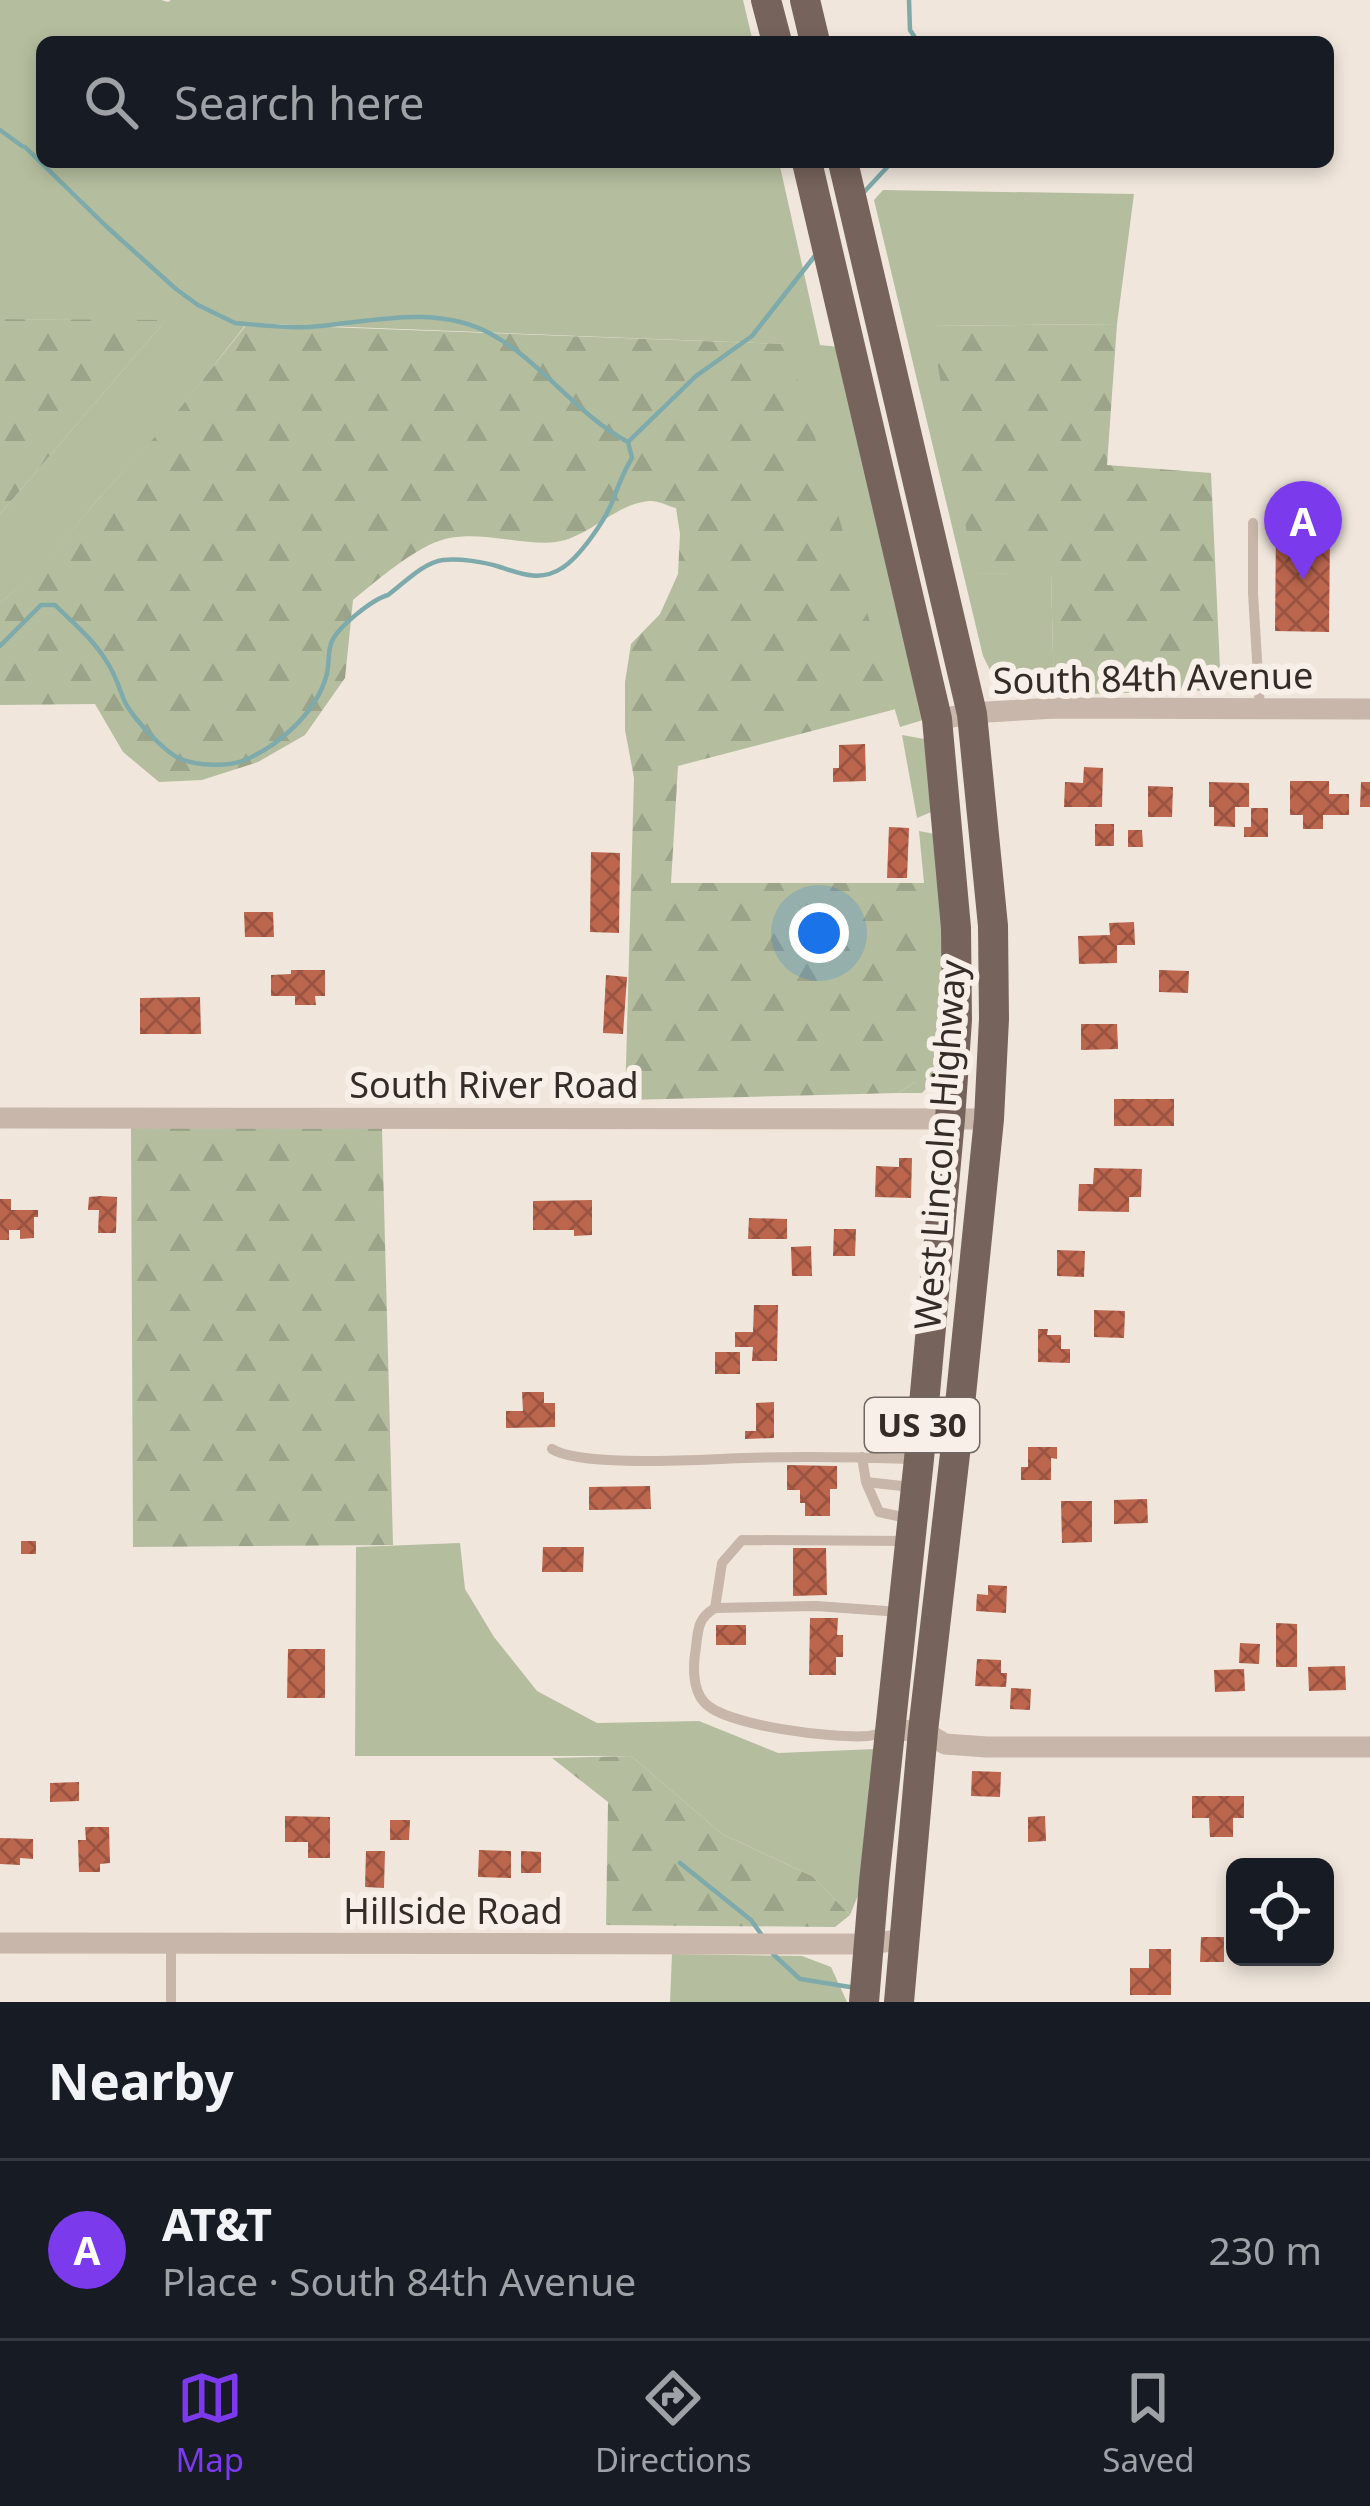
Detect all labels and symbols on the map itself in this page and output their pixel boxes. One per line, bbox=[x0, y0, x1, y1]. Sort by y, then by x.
pin: A bbox=[1264, 481, 1342, 580]
street label: South 84th Avenue bbox=[992, 650, 1314, 705]
your location bbox=[789, 903, 849, 963]
street label: West Lincoln Highway bbox=[902, 958, 977, 1331]
street label: South River Road bbox=[349, 1060, 639, 1109]
road number: US 30 bbox=[865, 1398, 979, 1452]
street label: Hillside Road bbox=[343, 1886, 563, 1935]

